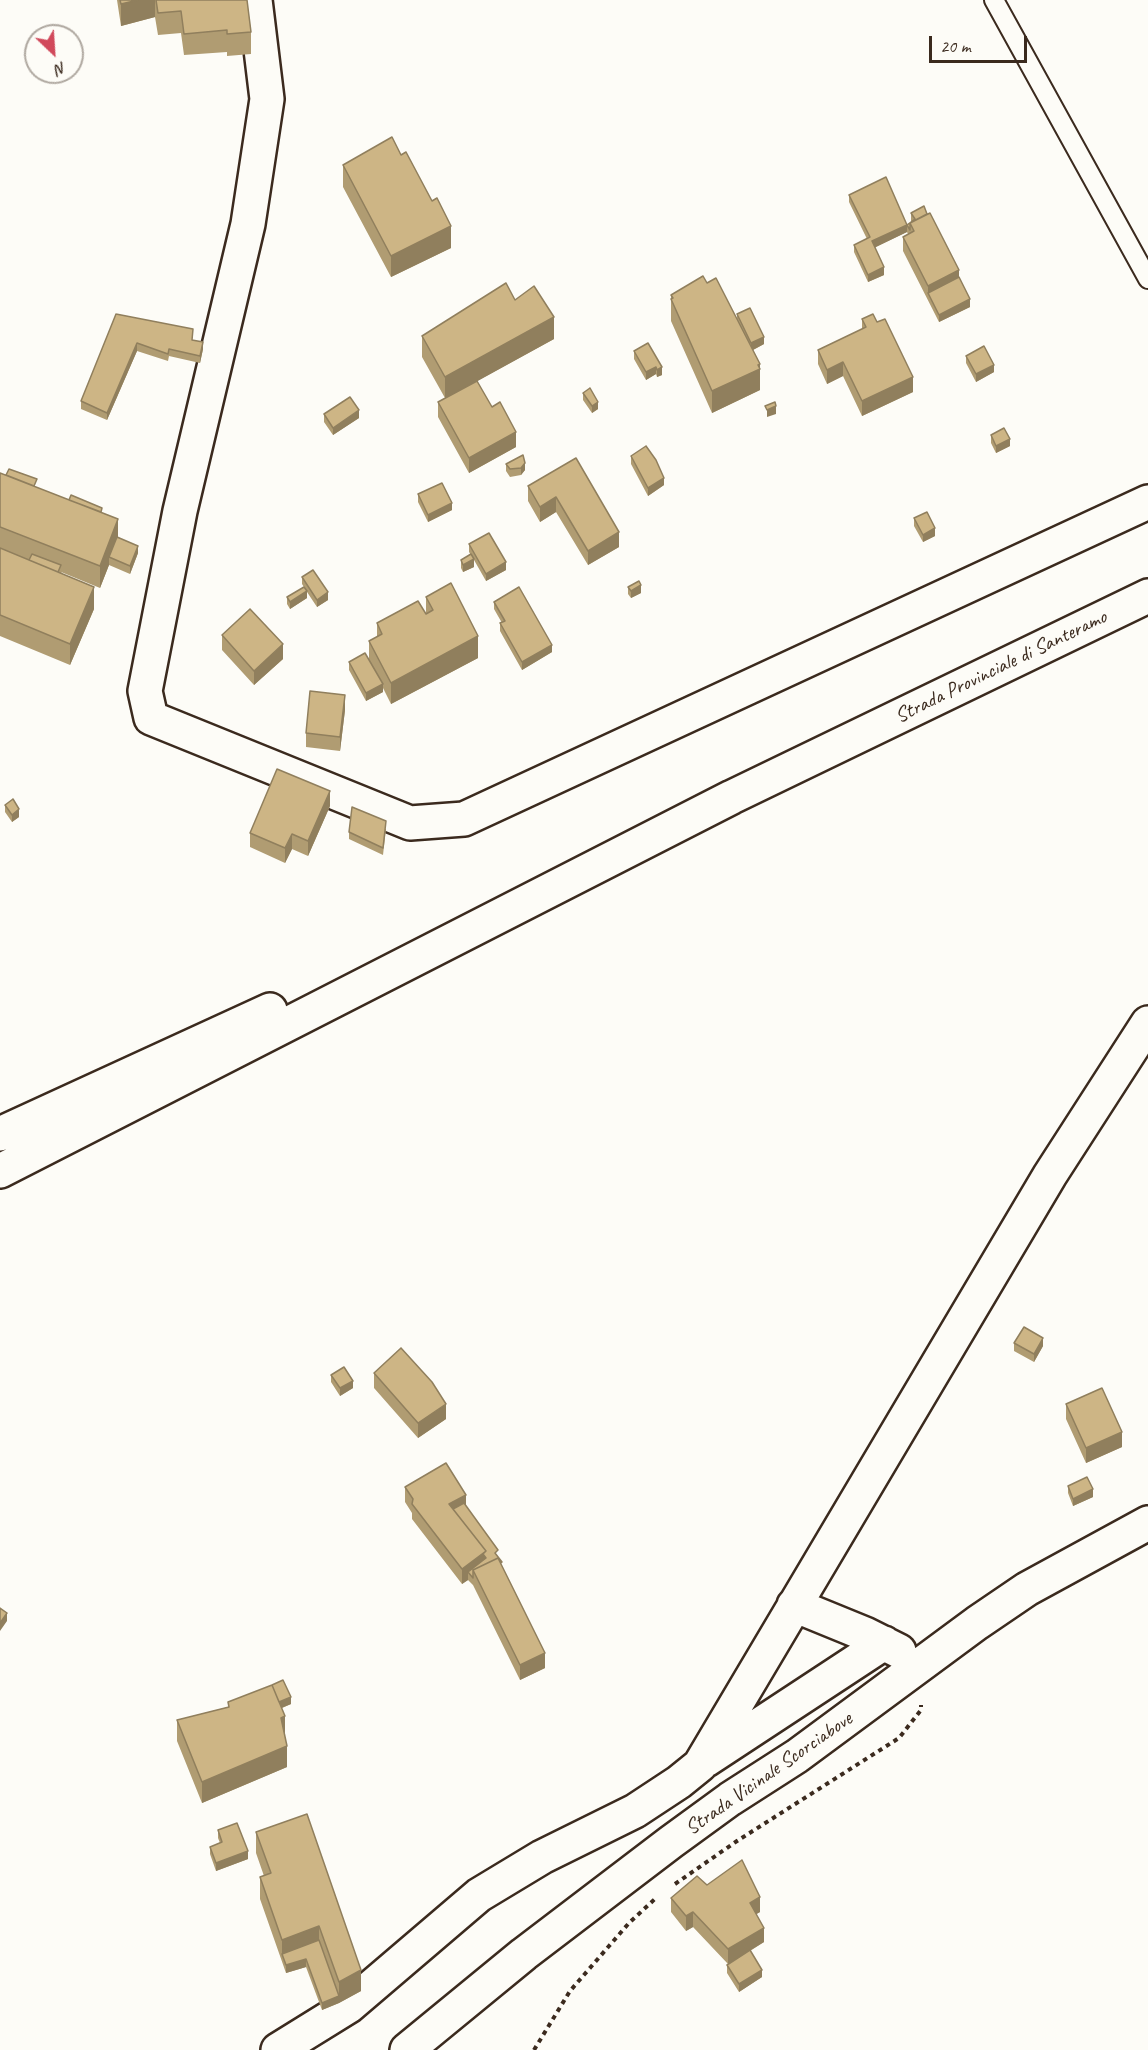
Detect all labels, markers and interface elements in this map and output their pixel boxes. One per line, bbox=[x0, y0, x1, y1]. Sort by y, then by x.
north arrow bbox=[24, 24, 84, 84]
scale bar bbox=[932, 24, 1030, 62]
text: 20 m bbox=[940, 35, 971, 57]
text: N bbox=[52, 57, 69, 80]
street label: Strada Provinciale di Santeramo bbox=[891, 605, 1111, 729]
street label: Strada Vicinale Scorciabove bbox=[681, 1707, 857, 1841]

